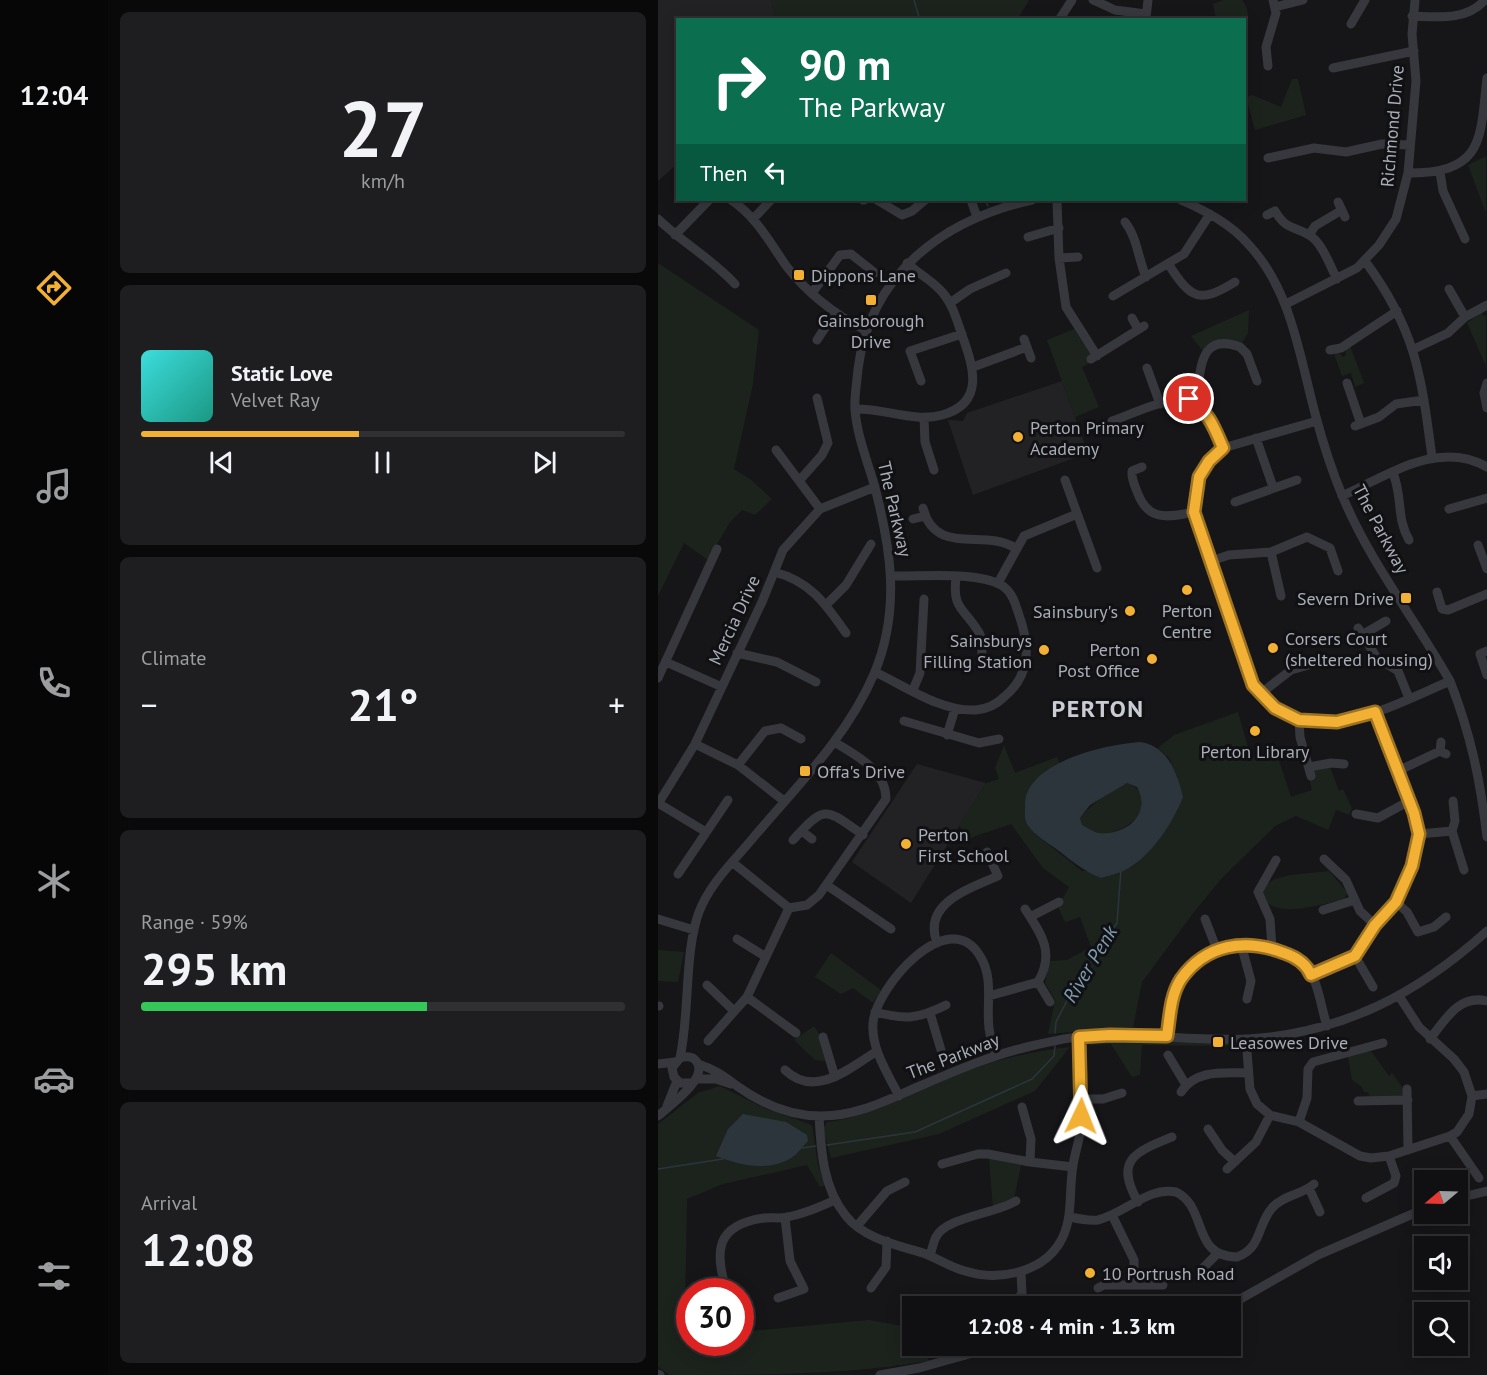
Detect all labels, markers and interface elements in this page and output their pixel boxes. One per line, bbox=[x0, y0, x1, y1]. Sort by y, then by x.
text: 90 m bbox=[799, 37, 891, 92]
icon: right bbox=[700, 42, 778, 120]
street label: Richmond Drive bbox=[1375, 64, 1409, 188]
text: 12:04 bbox=[20, 78, 88, 112]
text: 27 bbox=[339, 78, 427, 179]
text: The Parkway bbox=[799, 90, 945, 124]
icon: left bbox=[759, 156, 792, 189]
text: Then bbox=[700, 159, 747, 187]
text: km/h bbox=[361, 168, 405, 194]
place label: Dippons Lane bbox=[811, 264, 916, 287]
icon: directions bbox=[33, 267, 75, 309]
marker: Dippons Lane bbox=[792, 268, 806, 282]
marker: Gainsborough Drive bbox=[864, 293, 878, 307]
place label: Gainsborough Drive bbox=[818, 309, 924, 353]
text: Static Love bbox=[231, 359, 333, 387]
pin bbox=[1163, 373, 1214, 424]
icon: arrive bbox=[1172, 382, 1205, 415]
text: Velvet Ray bbox=[231, 387, 320, 413]
place label: Perton Primary Academy bbox=[1030, 416, 1144, 460]
marker: Perton Primary Academy bbox=[1011, 430, 1025, 444]
icon: previous bbox=[205, 446, 238, 479]
icon: pause bbox=[366, 446, 399, 479]
icon: next bbox=[528, 446, 561, 479]
street label: The Parkway bbox=[873, 459, 917, 560]
icon: music bbox=[33, 465, 75, 507]
street label: The Parkway bbox=[1348, 481, 1414, 578]
street label: Mercia Drive bbox=[703, 571, 765, 669]
marker: Perton Centre bbox=[1180, 583, 1194, 597]
place label: Severn Drive bbox=[1297, 587, 1394, 610]
marker: Severn Drive bbox=[1399, 591, 1413, 605]
place label: Perton Centre bbox=[1162, 599, 1212, 643]
place label: Sainsbury's bbox=[1033, 600, 1118, 623]
marker: Sainsbury's bbox=[1123, 604, 1137, 618]
place label: Corsers Court (sheltered housing) bbox=[1285, 627, 1433, 671]
place label: Sainsburys Filling Station bbox=[923, 629, 1032, 673]
place label: Perton Post Office bbox=[1058, 638, 1140, 682]
marker: Corsers Court (sheltered housing) bbox=[1266, 641, 1280, 655]
marker: Sainsburys Filling Station bbox=[1037, 643, 1051, 657]
text: Climate bbox=[141, 645, 207, 671]
marker: Perton Post Office bbox=[1145, 652, 1159, 666]
icon: phone bbox=[33, 662, 75, 704]
text: 21° bbox=[348, 675, 418, 733]
text: − bbox=[141, 683, 158, 726]
text: + bbox=[608, 683, 625, 726]
district label: PERTON bbox=[1051, 693, 1145, 724]
marker: Perton Library bbox=[1248, 724, 1262, 738]
place label: Perton Library bbox=[1201, 740, 1310, 763]
place label: Offa's Drive bbox=[817, 760, 905, 783]
marker: Offa's Drive bbox=[798, 764, 812, 778]
place label: Perton First School bbox=[918, 823, 1010, 867]
marker: Perton First School bbox=[899, 837, 913, 851]
icon: climate bbox=[33, 860, 75, 902]
text: Range · 59% bbox=[141, 909, 248, 935]
water label: River Penk bbox=[1057, 920, 1124, 1007]
text: 295 km bbox=[141, 939, 287, 997]
street label: The Parkway bbox=[903, 1028, 1003, 1084]
place label: Leasowes Drive bbox=[1230, 1031, 1348, 1054]
marker: Leasowes Drive bbox=[1211, 1035, 1225, 1049]
icon: car bbox=[33, 1058, 75, 1100]
position arrow bbox=[1049, 1084, 1113, 1148]
north arrow bbox=[1414, 1170, 1468, 1224]
map controls bbox=[1414, 1170, 1468, 1356]
text: Arrival bbox=[141, 1190, 197, 1216]
text: 12:08 bbox=[141, 1220, 255, 1278]
button: sound bbox=[1414, 1236, 1468, 1290]
icon: filters bbox=[33, 1255, 75, 1297]
place label: 10 Portrush Road bbox=[1102, 1262, 1234, 1285]
marker: 10 Portrush Road bbox=[1083, 1266, 1097, 1280]
speed limit sign: 30 bbox=[676, 1278, 754, 1356]
button: search bbox=[1414, 1302, 1468, 1356]
text: 12:08 · 4 min · 1.3 km bbox=[968, 1312, 1175, 1340]

